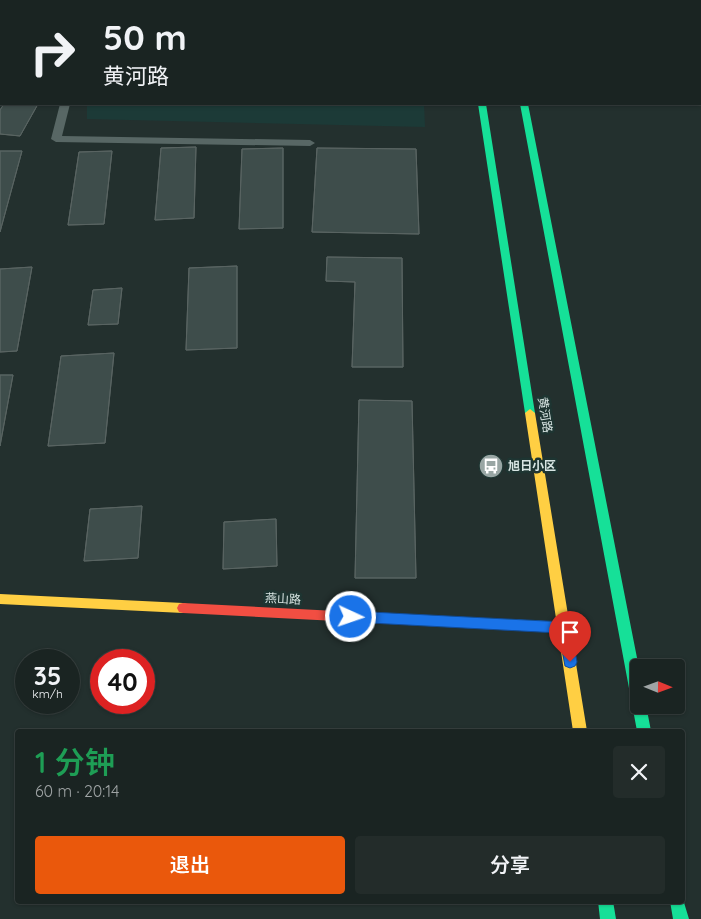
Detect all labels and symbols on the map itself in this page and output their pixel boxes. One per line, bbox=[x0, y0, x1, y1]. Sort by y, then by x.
street label: 黄河路 bbox=[535, 396, 556, 434]
bus stop icon: 旭日小区 bbox=[478, 453, 504, 479]
place label: 旭日小区 bbox=[508, 458, 556, 473]
street label: 燕山路 bbox=[265, 590, 301, 607]
position arrow bbox=[324, 590, 376, 642]
pin bbox=[549, 611, 591, 662]
speed limit sign: 40 bbox=[90, 649, 155, 714]
north arrow bbox=[630, 659, 685, 714]

